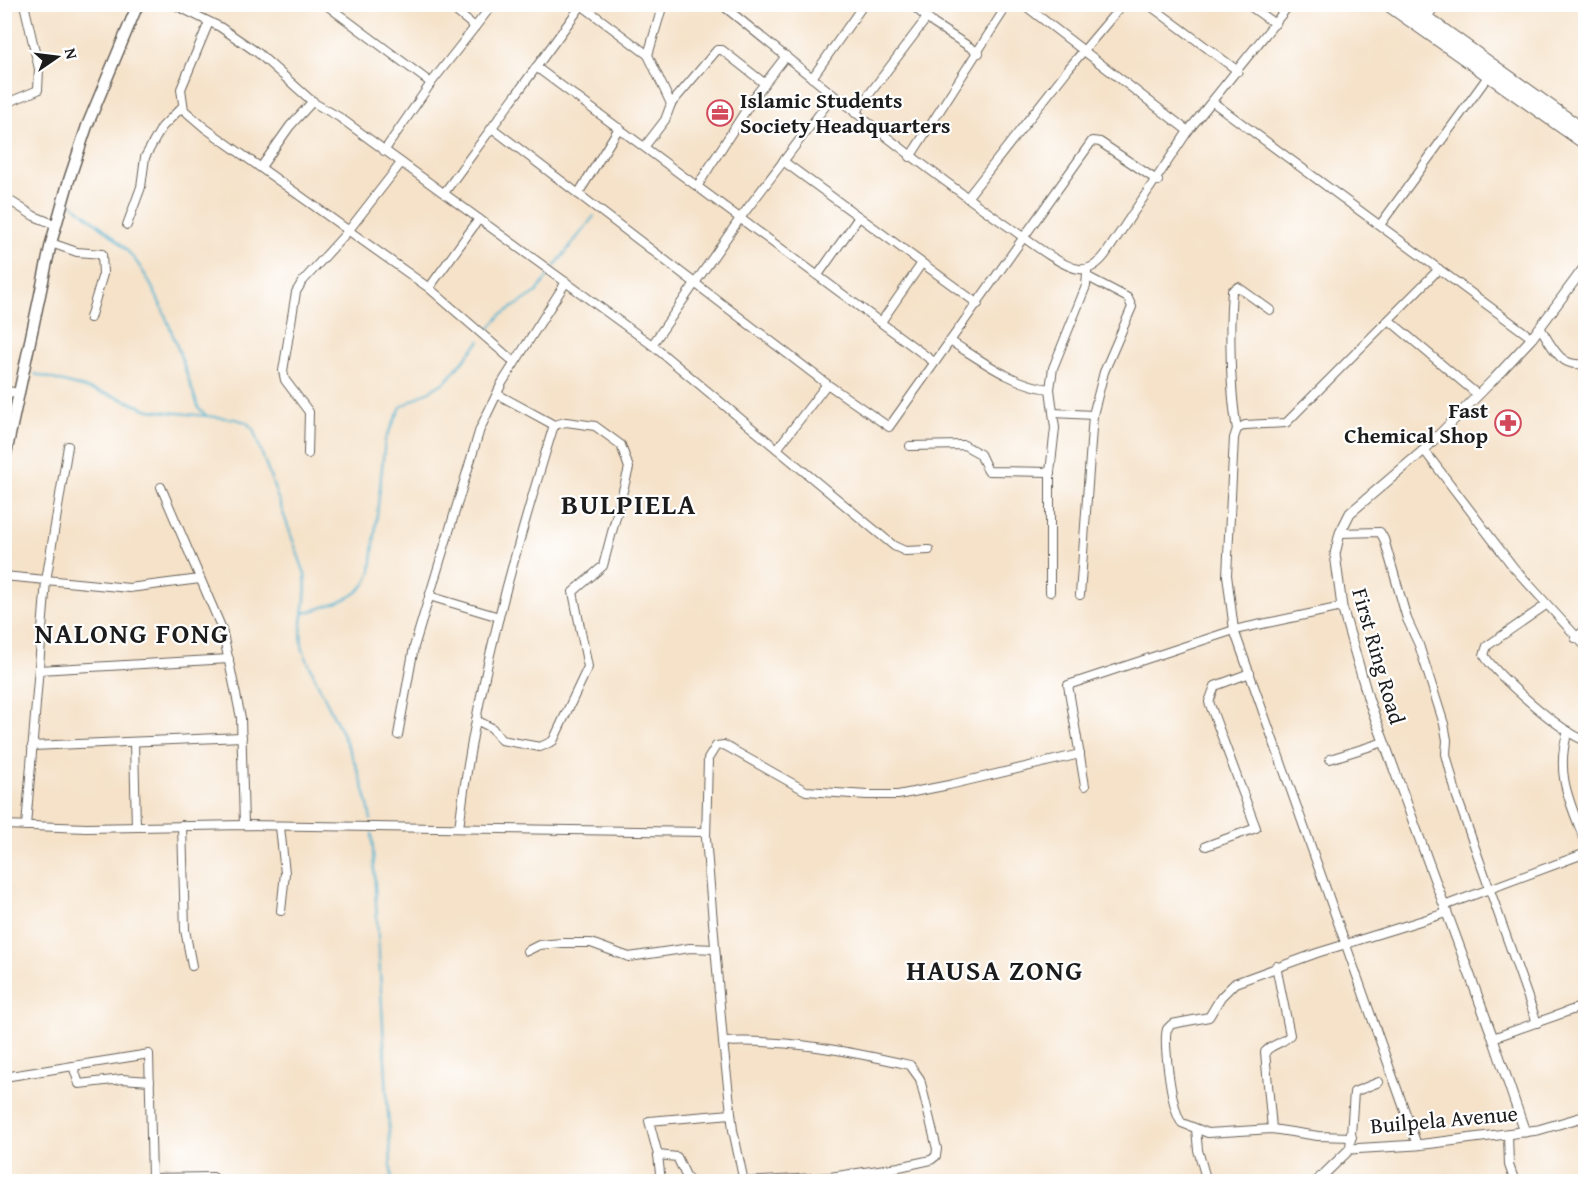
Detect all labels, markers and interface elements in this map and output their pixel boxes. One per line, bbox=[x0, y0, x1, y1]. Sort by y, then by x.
north arrow bbox=[27, 27, 87, 87]
text: N bbox=[59, 45, 85, 62]
place label: Islamic Students Society Headquarters bbox=[740, 84, 950, 141]
office icon: Islamic Students Society Headquarters bbox=[705, 98, 735, 128]
place label: Fast Chemical Shop bbox=[1344, 394, 1489, 451]
pharmacy icon: Fast Chemical Shop bbox=[1493, 408, 1523, 438]
district label: BULPIELA bbox=[561, 483, 697, 524]
street label: First Ring Road bbox=[1344, 584, 1414, 728]
district label: NALONG FONG bbox=[34, 612, 230, 653]
district label: HAUSA ZONG bbox=[906, 949, 1084, 990]
street label: Builpela Avenue bbox=[1369, 1097, 1519, 1141]

